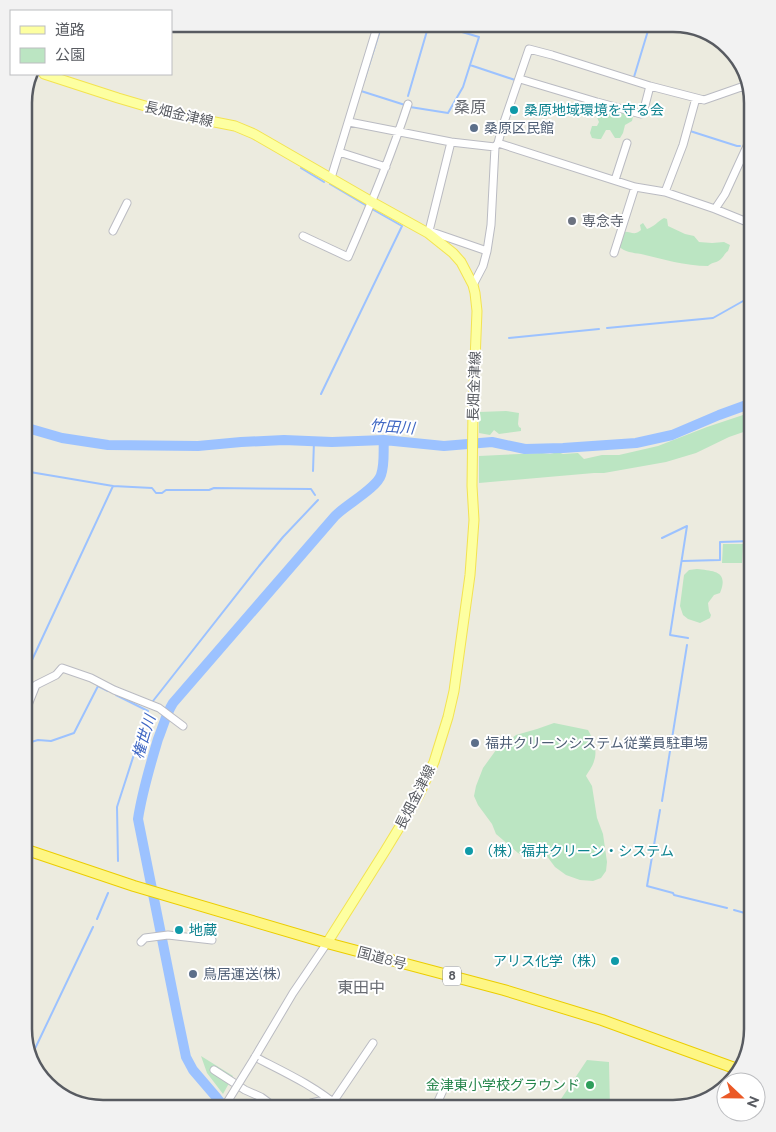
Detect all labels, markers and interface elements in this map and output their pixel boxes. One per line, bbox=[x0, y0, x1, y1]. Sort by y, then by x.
legend bbox=[10, 10, 172, 75]
text: 道路 bbox=[55, 21, 85, 39]
text: 公園 bbox=[55, 46, 85, 64]
street label: 長畑金津線 bbox=[143, 98, 215, 130]
district label: 桑原 bbox=[454, 98, 486, 117]
place label: 桑原地域環境を守る会 bbox=[524, 102, 664, 118]
marker: 桑原地域環境を守る会 bbox=[508, 104, 520, 116]
place label: 桑原区民館 bbox=[484, 120, 554, 136]
marker: 桑原区民館 bbox=[468, 122, 480, 134]
place label: 専念寺 bbox=[582, 213, 624, 229]
marker: 専念寺 bbox=[566, 215, 578, 227]
street label: 長畑金津線 bbox=[465, 351, 483, 421]
water label: 竹田川 bbox=[369, 416, 417, 438]
water label: 権世川 bbox=[129, 711, 160, 761]
place label: 福井クリーンシステム従業員駐車場 bbox=[485, 735, 708, 751]
marker: 福井クリーンシステム従業員駐車場 bbox=[469, 737, 481, 749]
street label: 長畑金津線 bbox=[392, 762, 438, 832]
place label: （株）福井クリーン・システム bbox=[479, 843, 674, 859]
marker: （株）福井クリーン・システム bbox=[463, 845, 475, 857]
place label: 地蔵 bbox=[189, 922, 217, 938]
marker: 地蔵 bbox=[173, 924, 185, 936]
street label: 国道8号 bbox=[356, 944, 408, 972]
place label: アリス化学（株） bbox=[493, 953, 605, 969]
marker: アリス化学（株） bbox=[609, 955, 621, 967]
place label: 鳥居運送(株) bbox=[203, 966, 281, 982]
road number: 8 bbox=[443, 966, 461, 986]
marker: 鳥居運送(株) bbox=[187, 968, 199, 980]
district label: 東田中 bbox=[337, 978, 385, 997]
north arrow bbox=[716, 1072, 766, 1122]
place label: 金津東小学校グラウンド bbox=[426, 1077, 580, 1093]
marker: 金津東小学校グラウンド bbox=[584, 1079, 596, 1091]
text: N bbox=[744, 1094, 762, 1110]

